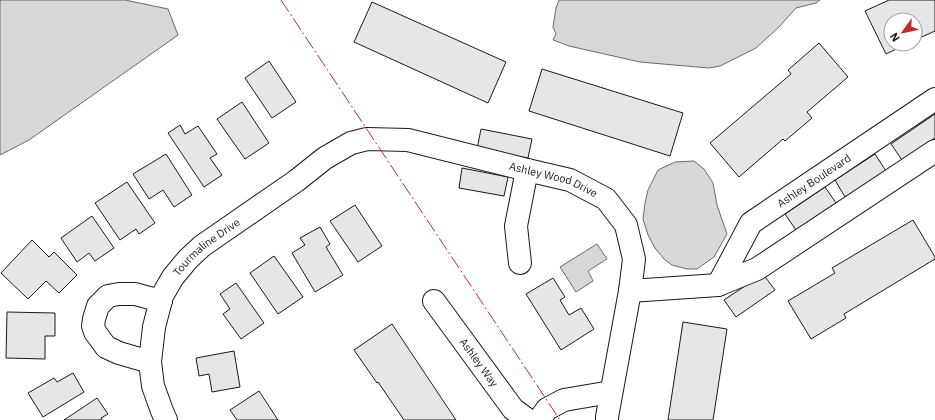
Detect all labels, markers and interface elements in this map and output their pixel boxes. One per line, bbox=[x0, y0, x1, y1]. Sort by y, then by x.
north arrow bbox=[883, 12, 923, 52]
text: N bbox=[887, 30, 903, 45]
street label: Ashley Boulevard bbox=[774, 151, 853, 210]
street label: Ashley Wood Drive bbox=[508, 159, 600, 200]
street label: Tourmaline Drive bbox=[170, 215, 243, 279]
street label: Ashley Way bbox=[456, 335, 502, 390]

